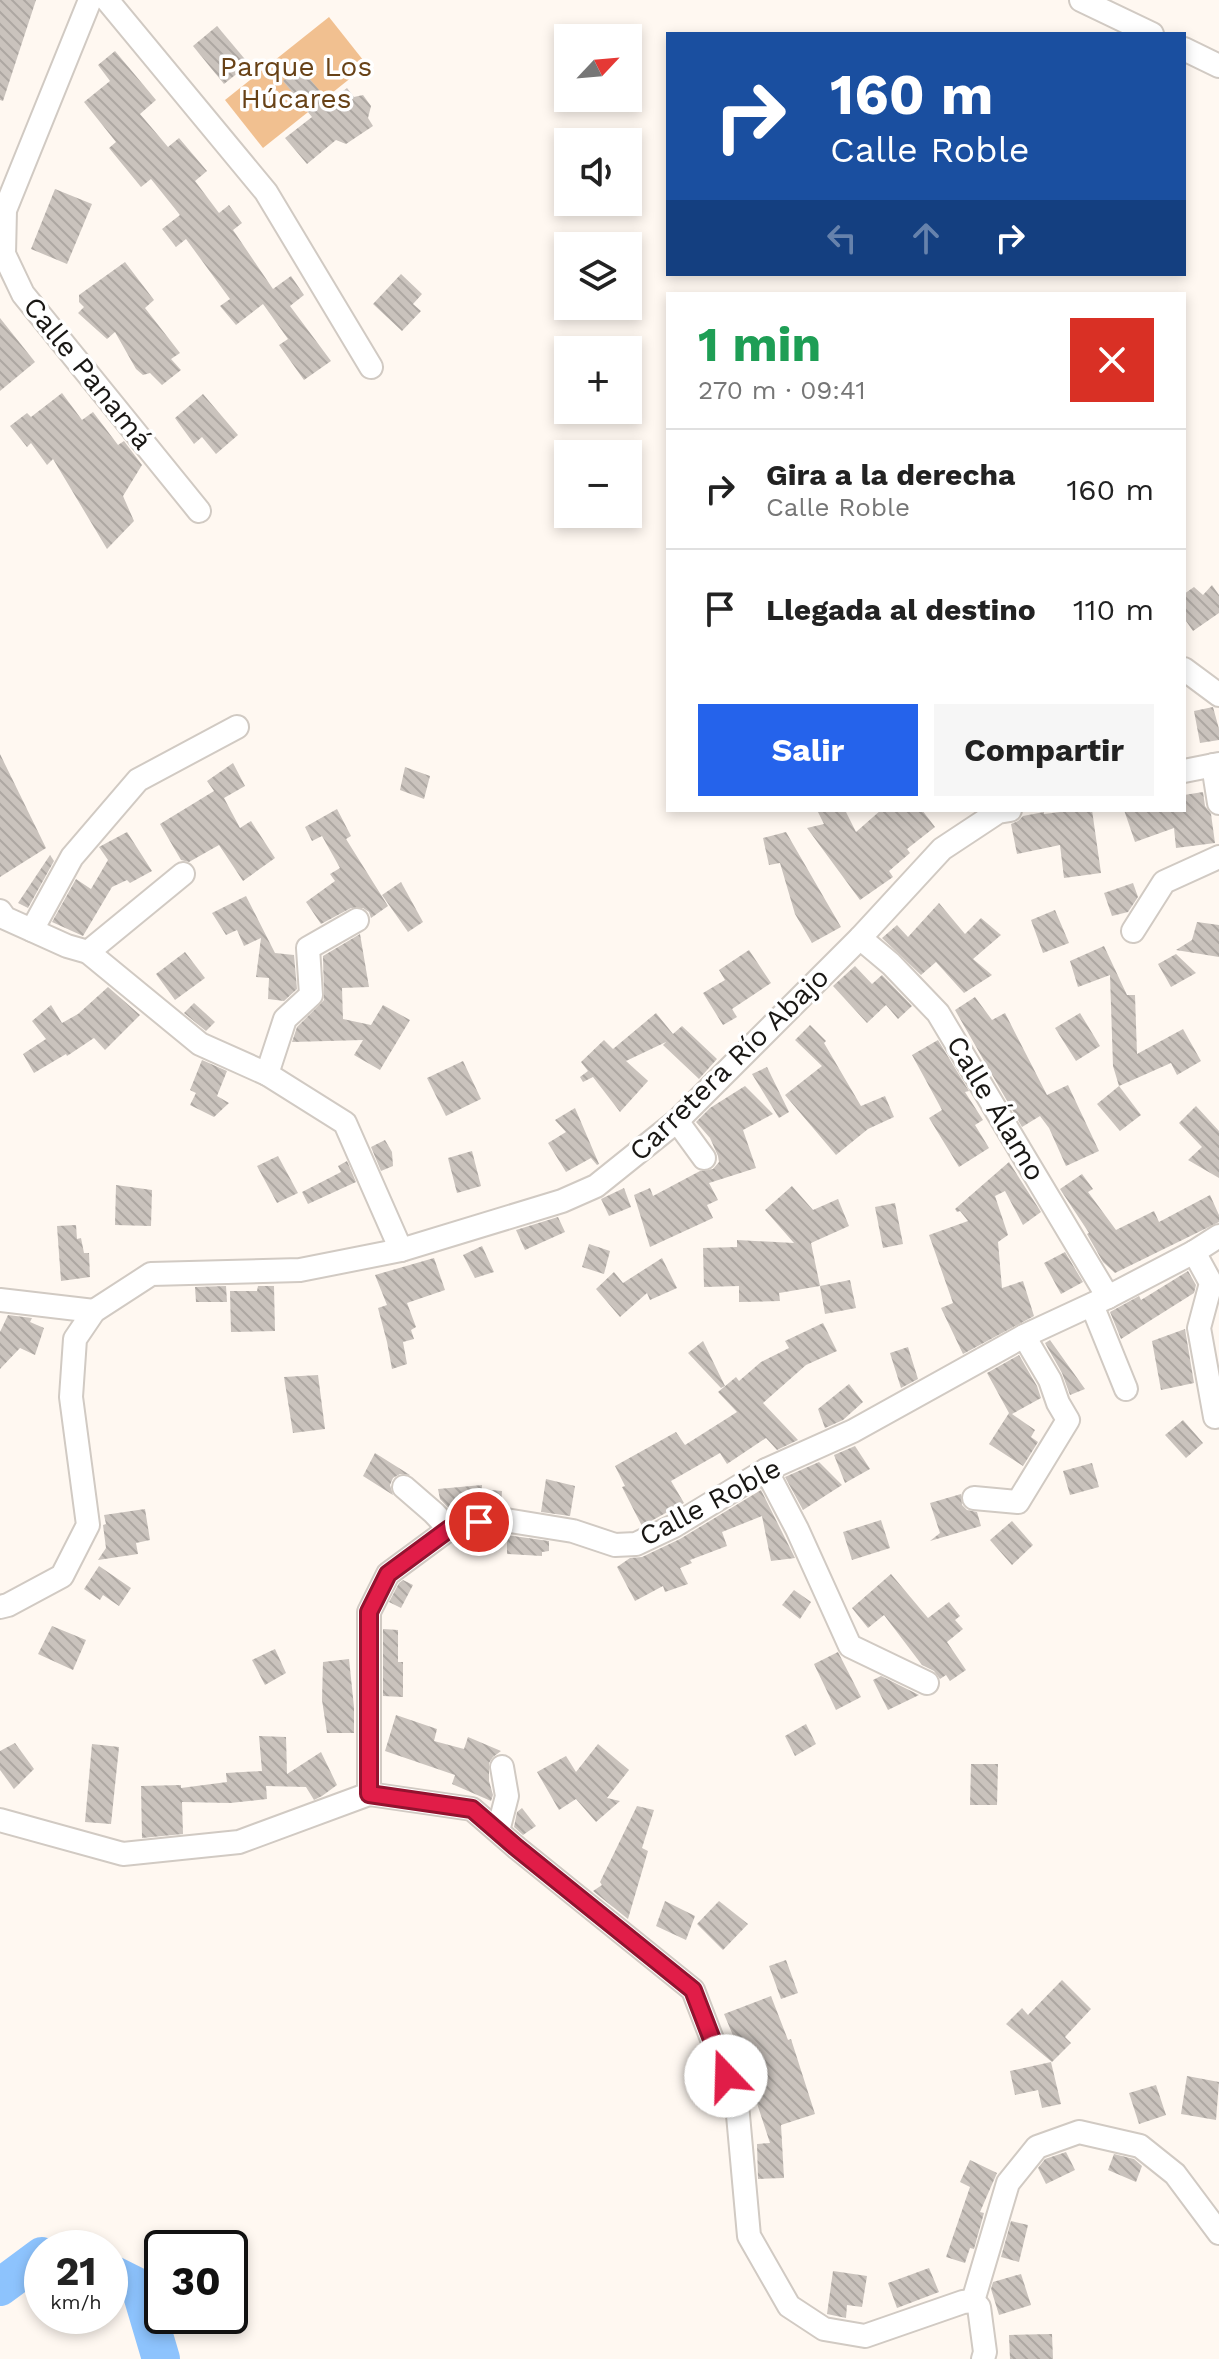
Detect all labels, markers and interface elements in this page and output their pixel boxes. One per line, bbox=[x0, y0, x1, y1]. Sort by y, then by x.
north arrow bbox=[554, 24, 642, 112]
map controls bbox=[554, 24, 642, 528]
park label: Parque Los Húcares bbox=[220, 50, 372, 115]
text: 160 m bbox=[830, 62, 993, 128]
icon: right bbox=[698, 64, 802, 168]
button: sound bbox=[554, 128, 642, 216]
text: Calle Roble bbox=[830, 129, 1029, 171]
icon: left bbox=[820, 216, 864, 260]
icon: ahead bbox=[904, 216, 948, 260]
icon: right bbox=[988, 216, 1032, 260]
button: layers bbox=[554, 232, 642, 320]
street label: Calle Panamá bbox=[16, 290, 160, 456]
text: 1 min bbox=[698, 316, 821, 373]
button: close bbox=[1070, 318, 1154, 402]
button: + bbox=[554, 336, 642, 424]
text: 270 m · 09:41 bbox=[698, 375, 866, 405]
button: − bbox=[554, 440, 642, 528]
text: Gira a la derecha bbox=[766, 457, 1015, 492]
icon: right bbox=[698, 467, 742, 511]
text: 160 m bbox=[1067, 472, 1154, 507]
text: Calle Roble bbox=[766, 492, 910, 522]
icon: arrive bbox=[698, 587, 742, 631]
text: Llegada al destino bbox=[766, 592, 1036, 627]
text: 110 m bbox=[1073, 592, 1154, 627]
button: Salir bbox=[698, 704, 918, 796]
button: Compartir bbox=[934, 704, 1154, 796]
street label: Carretera Río Abajo bbox=[623, 960, 835, 1168]
street label: Calle Álamo bbox=[940, 1030, 1052, 1186]
street label: Calle Roble bbox=[634, 1451, 786, 1553]
pin bbox=[445, 1488, 513, 1556]
icon: arrive bbox=[457, 1500, 501, 1544]
position arrow bbox=[684, 2034, 768, 2118]
speed limit sign: 30 bbox=[144, 2230, 248, 2334]
text: 21 bbox=[55, 2248, 97, 2295]
text: km/h bbox=[50, 2290, 102, 2314]

